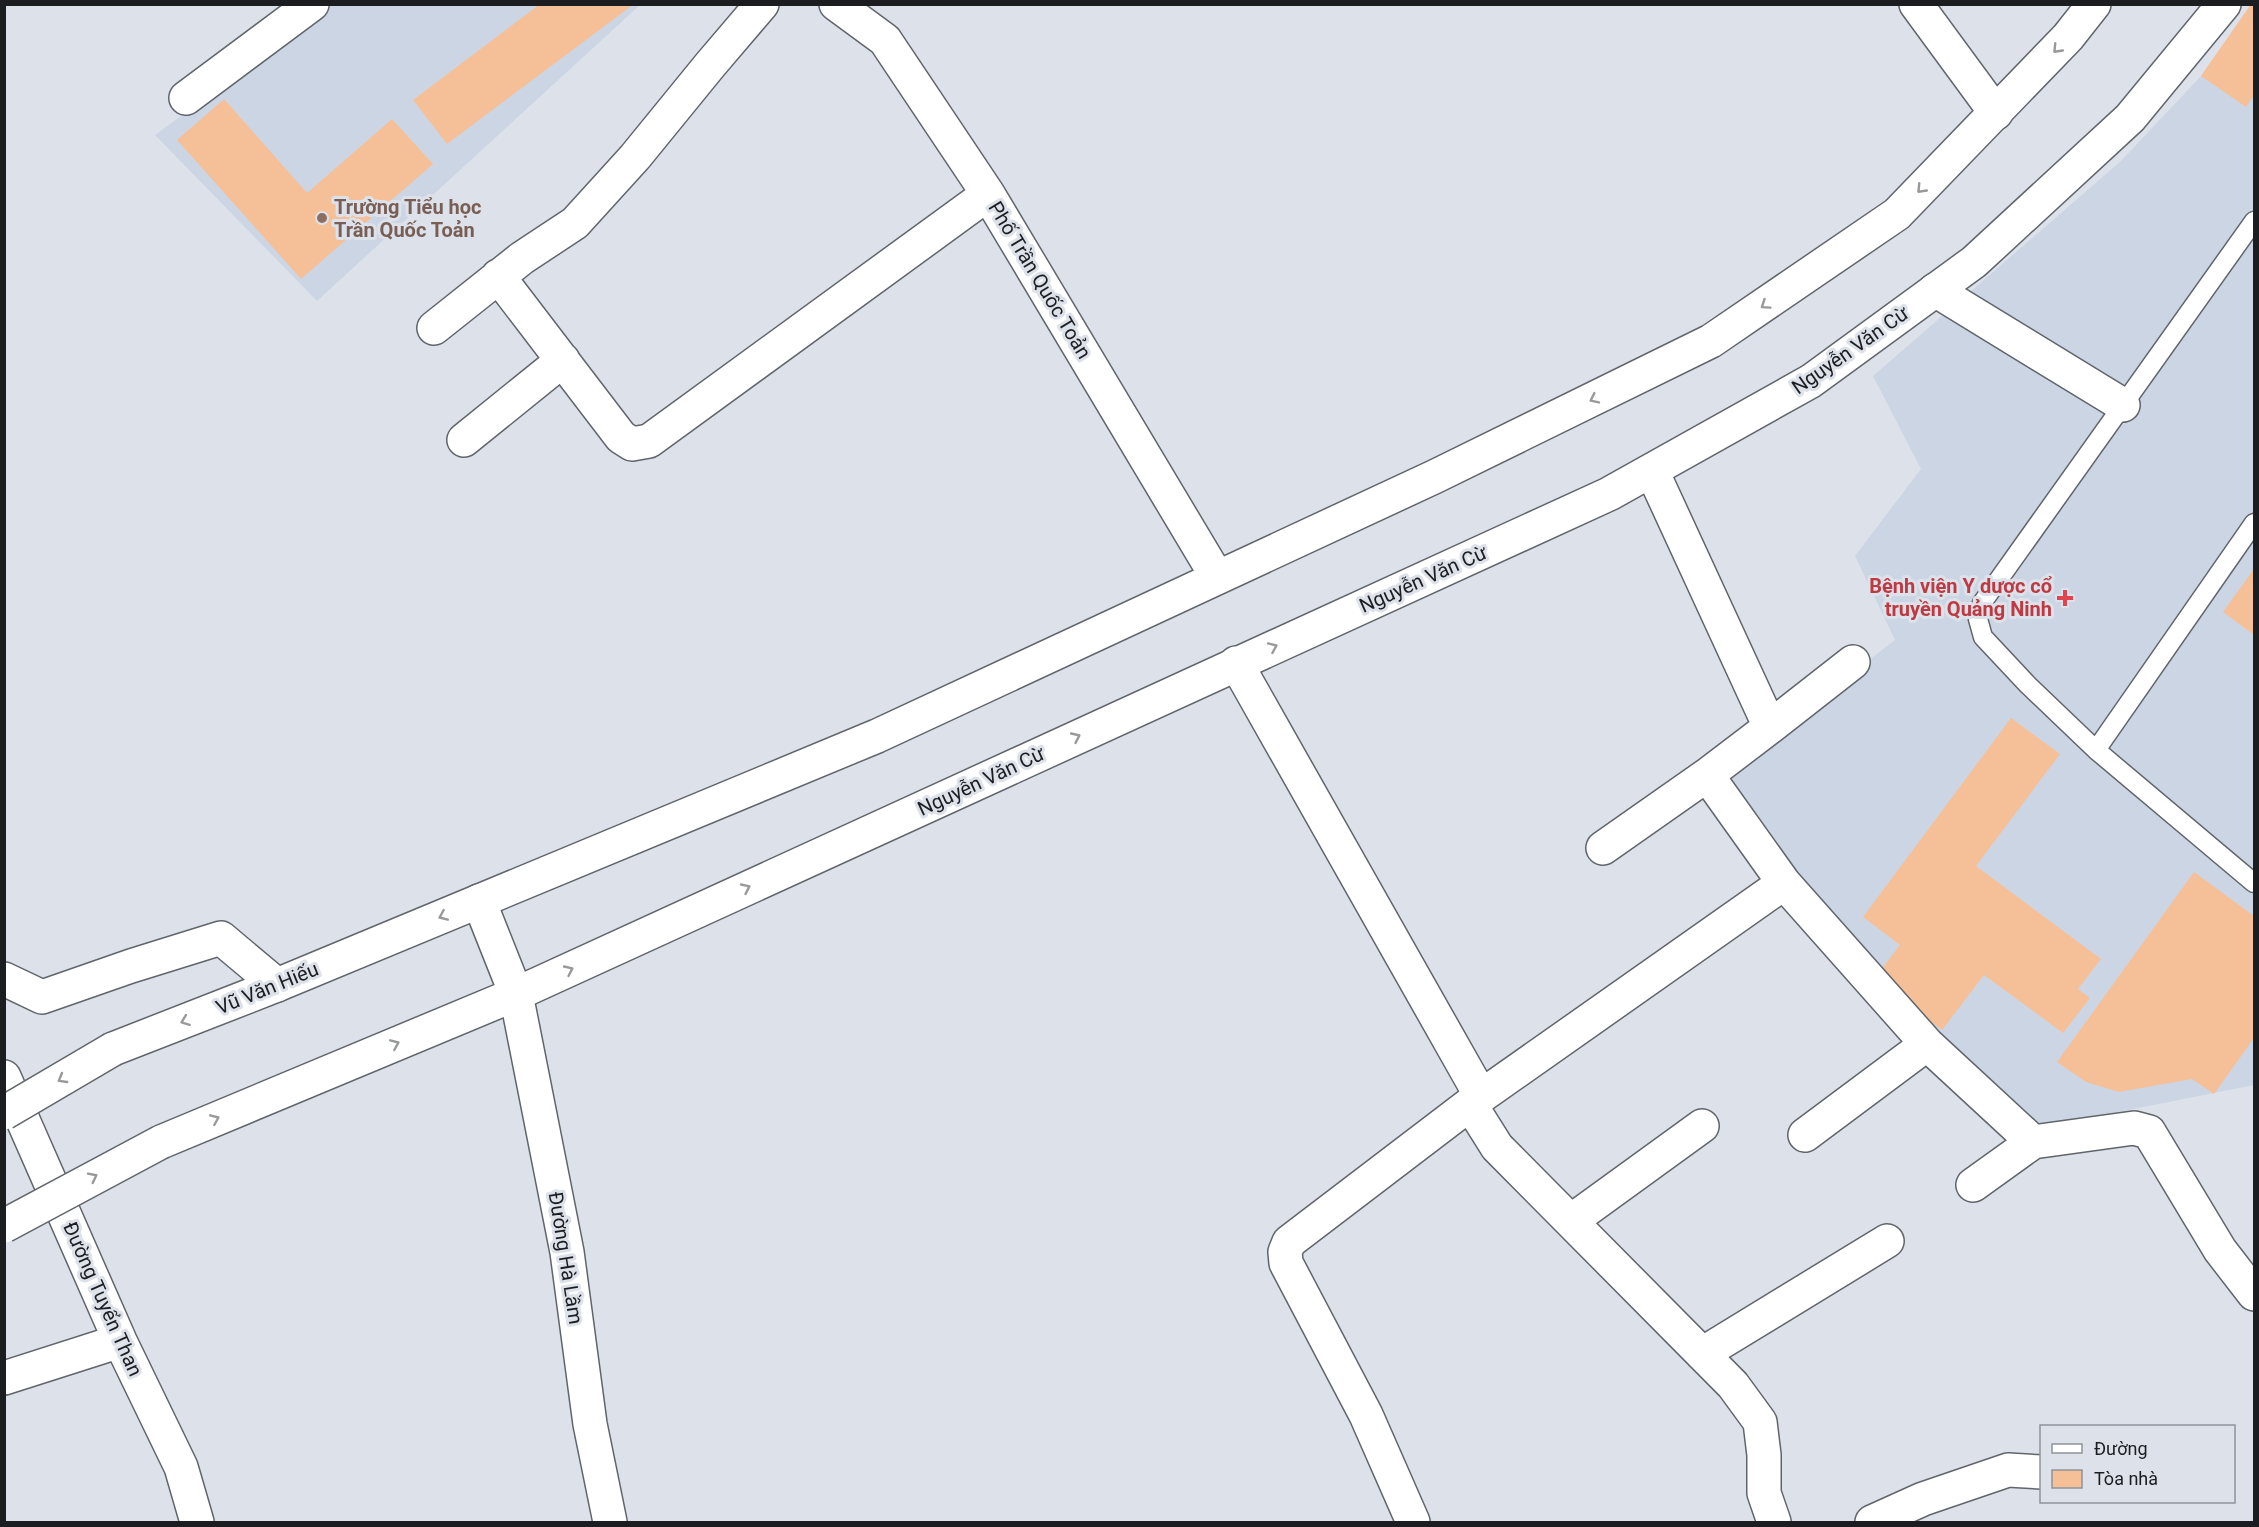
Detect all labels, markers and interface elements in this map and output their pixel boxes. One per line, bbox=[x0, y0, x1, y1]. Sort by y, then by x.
one-way arrow bbox=[2053, 42, 2064, 53]
one-way arrow bbox=[1917, 183, 1928, 193]
place label: Trường Tiểu học Trần Quốc Toản bbox=[334, 195, 481, 242]
street label: Phố Trần Quốc Toản bbox=[983, 197, 1097, 363]
marker: Trường Tiểu học Trần Quốc Toản bbox=[315, 211, 329, 225]
one-way arrow bbox=[1760, 298, 1771, 309]
street label: Nguyễn Văn Cừ bbox=[1787, 301, 1914, 399]
one-way arrow bbox=[1590, 391, 1601, 403]
street label: Nguyễn Văn Cừ bbox=[1356, 540, 1491, 618]
place label: Bệnh viện Y dược cổ truyền Quảng Ninh bbox=[1869, 574, 2052, 621]
marker: Bệnh viện Y dược cổ truyền Quảng Ninh bbox=[2056, 589, 2074, 607]
one-way arrow bbox=[1266, 642, 1277, 654]
one-way arrow bbox=[1070, 732, 1081, 744]
street label: Nguyễn Văn Cừ bbox=[914, 741, 1049, 821]
one-way arrow bbox=[740, 884, 751, 896]
one-way arrow bbox=[439, 909, 450, 921]
street label: Vũ Văn Hiếu bbox=[212, 957, 322, 1019]
one-way arrow bbox=[563, 965, 574, 977]
one-way arrow bbox=[180, 1014, 191, 1026]
one-way arrow bbox=[388, 1039, 399, 1051]
one-way arrow bbox=[58, 1072, 68, 1083]
one-way arrow bbox=[208, 1114, 219, 1126]
one-way arrow bbox=[86, 1173, 97, 1184]
street label: Đường Hà Lầm bbox=[544, 1190, 588, 1326]
street label: Đường Tuyển Than bbox=[58, 1218, 148, 1380]
legend bbox=[2040, 1425, 2235, 1503]
text: Đường bbox=[2094, 1438, 2148, 1459]
text: Tòa nhà bbox=[2094, 1468, 2158, 1489]

